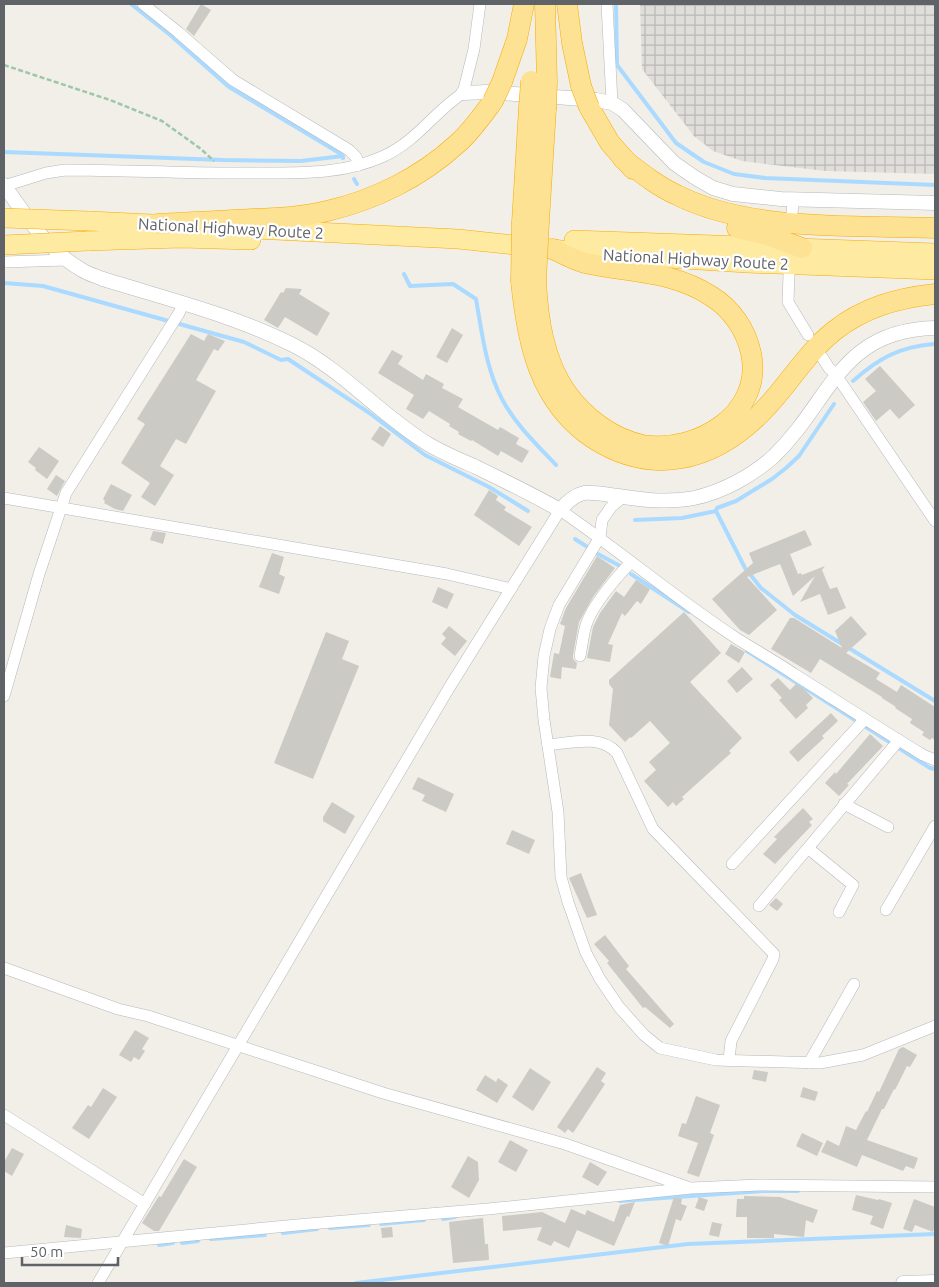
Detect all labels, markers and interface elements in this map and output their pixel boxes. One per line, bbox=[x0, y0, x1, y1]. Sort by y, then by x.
street label: National Highway Route 2 bbox=[138, 214, 324, 242]
street label: National Highway Route 2 bbox=[603, 245, 789, 273]
scale bar bbox=[22, 1234, 119, 1266]
text: 50 m bbox=[30, 1243, 63, 1260]

